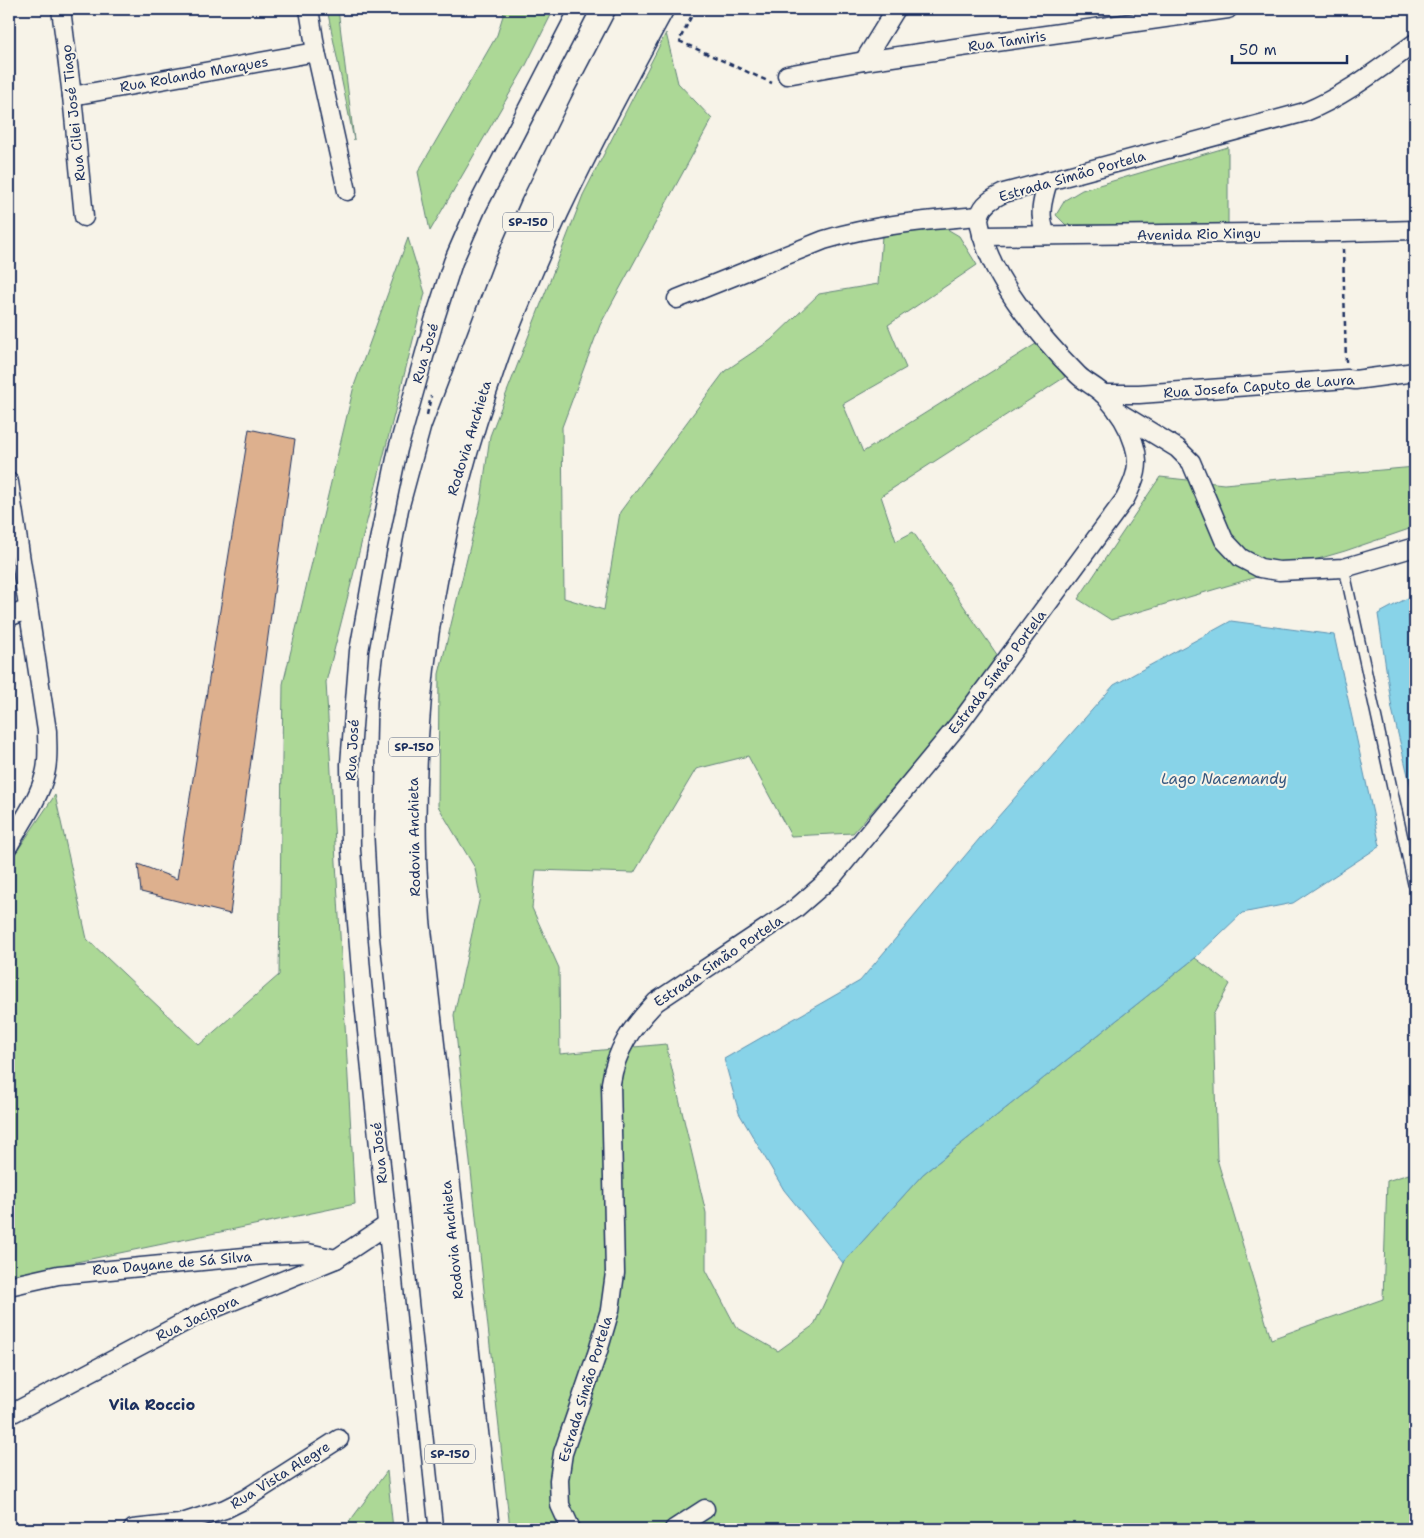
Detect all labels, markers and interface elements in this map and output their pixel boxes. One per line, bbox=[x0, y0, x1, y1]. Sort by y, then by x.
street label: Rua Tamiris bbox=[967, 27, 1047, 55]
scale bar bbox=[1232, 32, 1346, 64]
text: 50 m bbox=[1239, 40, 1277, 60]
street label: Rua Cilei José Tiago bbox=[57, 44, 89, 182]
street label: Rua Rolando Marques bbox=[118, 52, 270, 96]
street label: Estrada Simão Portela bbox=[997, 146, 1148, 206]
road number: SP-150 bbox=[503, 212, 553, 232]
street label: Avenida Rio Xingu bbox=[1137, 224, 1261, 244]
street label: Rua José bbox=[408, 321, 442, 385]
street label: Rua Josefa Caputo de Laura bbox=[1163, 370, 1355, 402]
street label: Rodovia Anchieta bbox=[443, 378, 495, 498]
street label: Estrada Simão Portela bbox=[944, 606, 1050, 738]
street label: Rua José bbox=[341, 719, 363, 781]
road number: SP-150 bbox=[389, 738, 439, 756]
water label: Lago Nacemandy bbox=[1161, 769, 1287, 789]
street label: Rodovia Anchieta bbox=[404, 777, 424, 897]
street label: Estrada Simão Portela bbox=[650, 911, 786, 1011]
street label: Rua José bbox=[367, 1121, 391, 1185]
street label: Rodovia Anchieta bbox=[437, 1179, 467, 1300]
street label: Rua Dayane de Sá Silva bbox=[91, 1247, 253, 1279]
street label: Rua Jacipora bbox=[153, 1291, 241, 1345]
street label: Estrada Simão Portela bbox=[554, 1314, 616, 1464]
district label: Vila Roccio bbox=[109, 1395, 195, 1415]
street label: Rua Vista Alegre bbox=[227, 1437, 333, 1513]
road number: SP-150 bbox=[425, 1445, 475, 1464]

